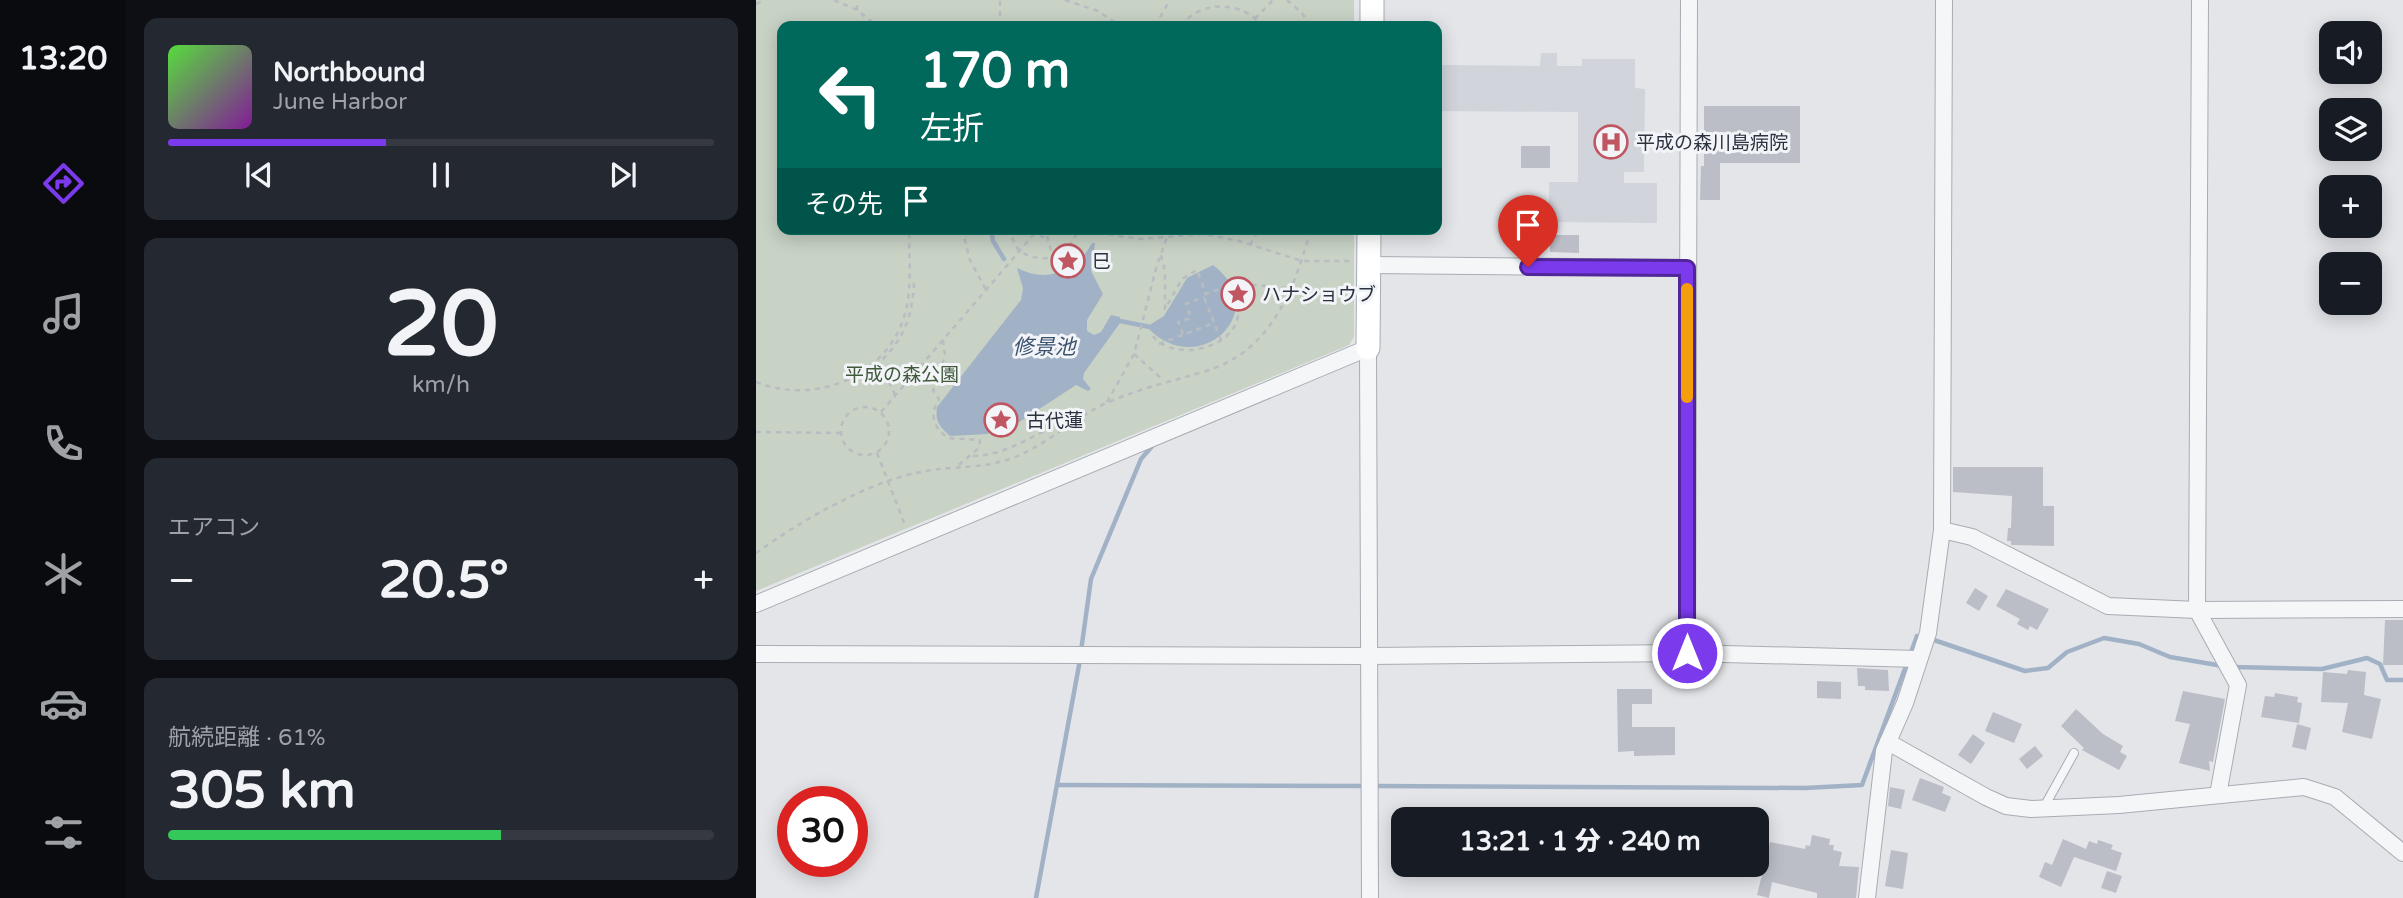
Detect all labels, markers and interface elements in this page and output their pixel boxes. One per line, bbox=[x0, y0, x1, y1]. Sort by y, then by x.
map controls bbox=[2319, 21, 2382, 315]
button: sound bbox=[2319, 21, 2382, 84]
text: 13:20 bbox=[19, 40, 107, 78]
text: 170 m bbox=[920, 42, 1070, 101]
icon: left bbox=[805, 49, 896, 140]
text: Northbound bbox=[273, 57, 425, 88]
text: June Harbor bbox=[273, 88, 407, 116]
button: layers bbox=[2319, 98, 2382, 161]
text: 左折 bbox=[920, 110, 984, 148]
hospital icon: 平成の森川島病院 bbox=[1592, 123, 1630, 161]
place label: 平成の森川島病院 bbox=[1636, 132, 1788, 154]
icon: previous bbox=[240, 156, 278, 194]
icon: pause bbox=[422, 156, 460, 194]
icon: next bbox=[604, 156, 642, 194]
icon: directions bbox=[39, 159, 88, 208]
button: + bbox=[2319, 175, 2382, 238]
icon: arrive bbox=[897, 182, 935, 220]
text: その先 bbox=[805, 189, 883, 220]
pin bbox=[1498, 195, 1558, 267]
icon: arrive bbox=[1509, 206, 1547, 244]
place icon: 巳 bbox=[1049, 242, 1087, 280]
place label: 巳 bbox=[1092, 251, 1111, 273]
button: − bbox=[2319, 252, 2382, 315]
text: 20 bbox=[384, 270, 498, 380]
place icon: ハナショウブ bbox=[1219, 275, 1257, 313]
place label: ハナショウブ bbox=[1262, 284, 1376, 306]
icon: music bbox=[39, 289, 88, 338]
water label: 修景池 bbox=[1013, 335, 1077, 360]
park label: 平成の森公園 bbox=[845, 364, 959, 386]
text: km/h bbox=[412, 371, 470, 399]
place icon: 古代蓮 bbox=[982, 401, 1020, 439]
place label: 古代蓮 bbox=[1026, 410, 1083, 432]
icon: phone bbox=[39, 419, 88, 468]
text: エアコン bbox=[168, 514, 260, 542]
icon: climate bbox=[39, 549, 88, 598]
text: 20.5° bbox=[379, 549, 509, 612]
text: − bbox=[168, 558, 195, 604]
text: + bbox=[693, 558, 714, 604]
position arrow bbox=[1650, 616, 1724, 690]
icon: car bbox=[39, 679, 88, 728]
text: 航続距離 · 61% bbox=[168, 724, 326, 752]
text: 305 km bbox=[168, 759, 356, 822]
speed limit sign: 30 bbox=[777, 786, 868, 877]
icon: filters bbox=[39, 808, 88, 857]
text: 13:21 · 1 分 · 240 m bbox=[1459, 826, 1701, 857]

